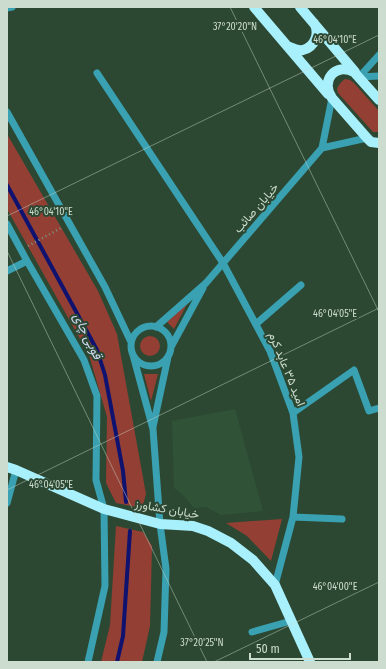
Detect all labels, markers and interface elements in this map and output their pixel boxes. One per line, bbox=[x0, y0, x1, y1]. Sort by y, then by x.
text: 37°20'20"N bbox=[213, 21, 257, 33]
text: 46°04'10"E bbox=[313, 34, 357, 46]
street label: خیابان صائب bbox=[231, 180, 281, 236]
text: 46°04'10"E bbox=[29, 206, 73, 218]
text: 46°04'05"E bbox=[313, 308, 357, 320]
water label: قوبی چای bbox=[69, 310, 106, 363]
street label: امید ۳۵ عابد کرم bbox=[265, 330, 308, 409]
text: 46°04'05"E bbox=[29, 479, 73, 491]
street label: خیابان کشاورز bbox=[133, 496, 200, 523]
text: 46°04'00"E bbox=[313, 581, 358, 593]
scale bar bbox=[250, 635, 350, 661]
text: 37°20'25"N bbox=[180, 637, 224, 649]
text: 50 m bbox=[256, 642, 280, 656]

